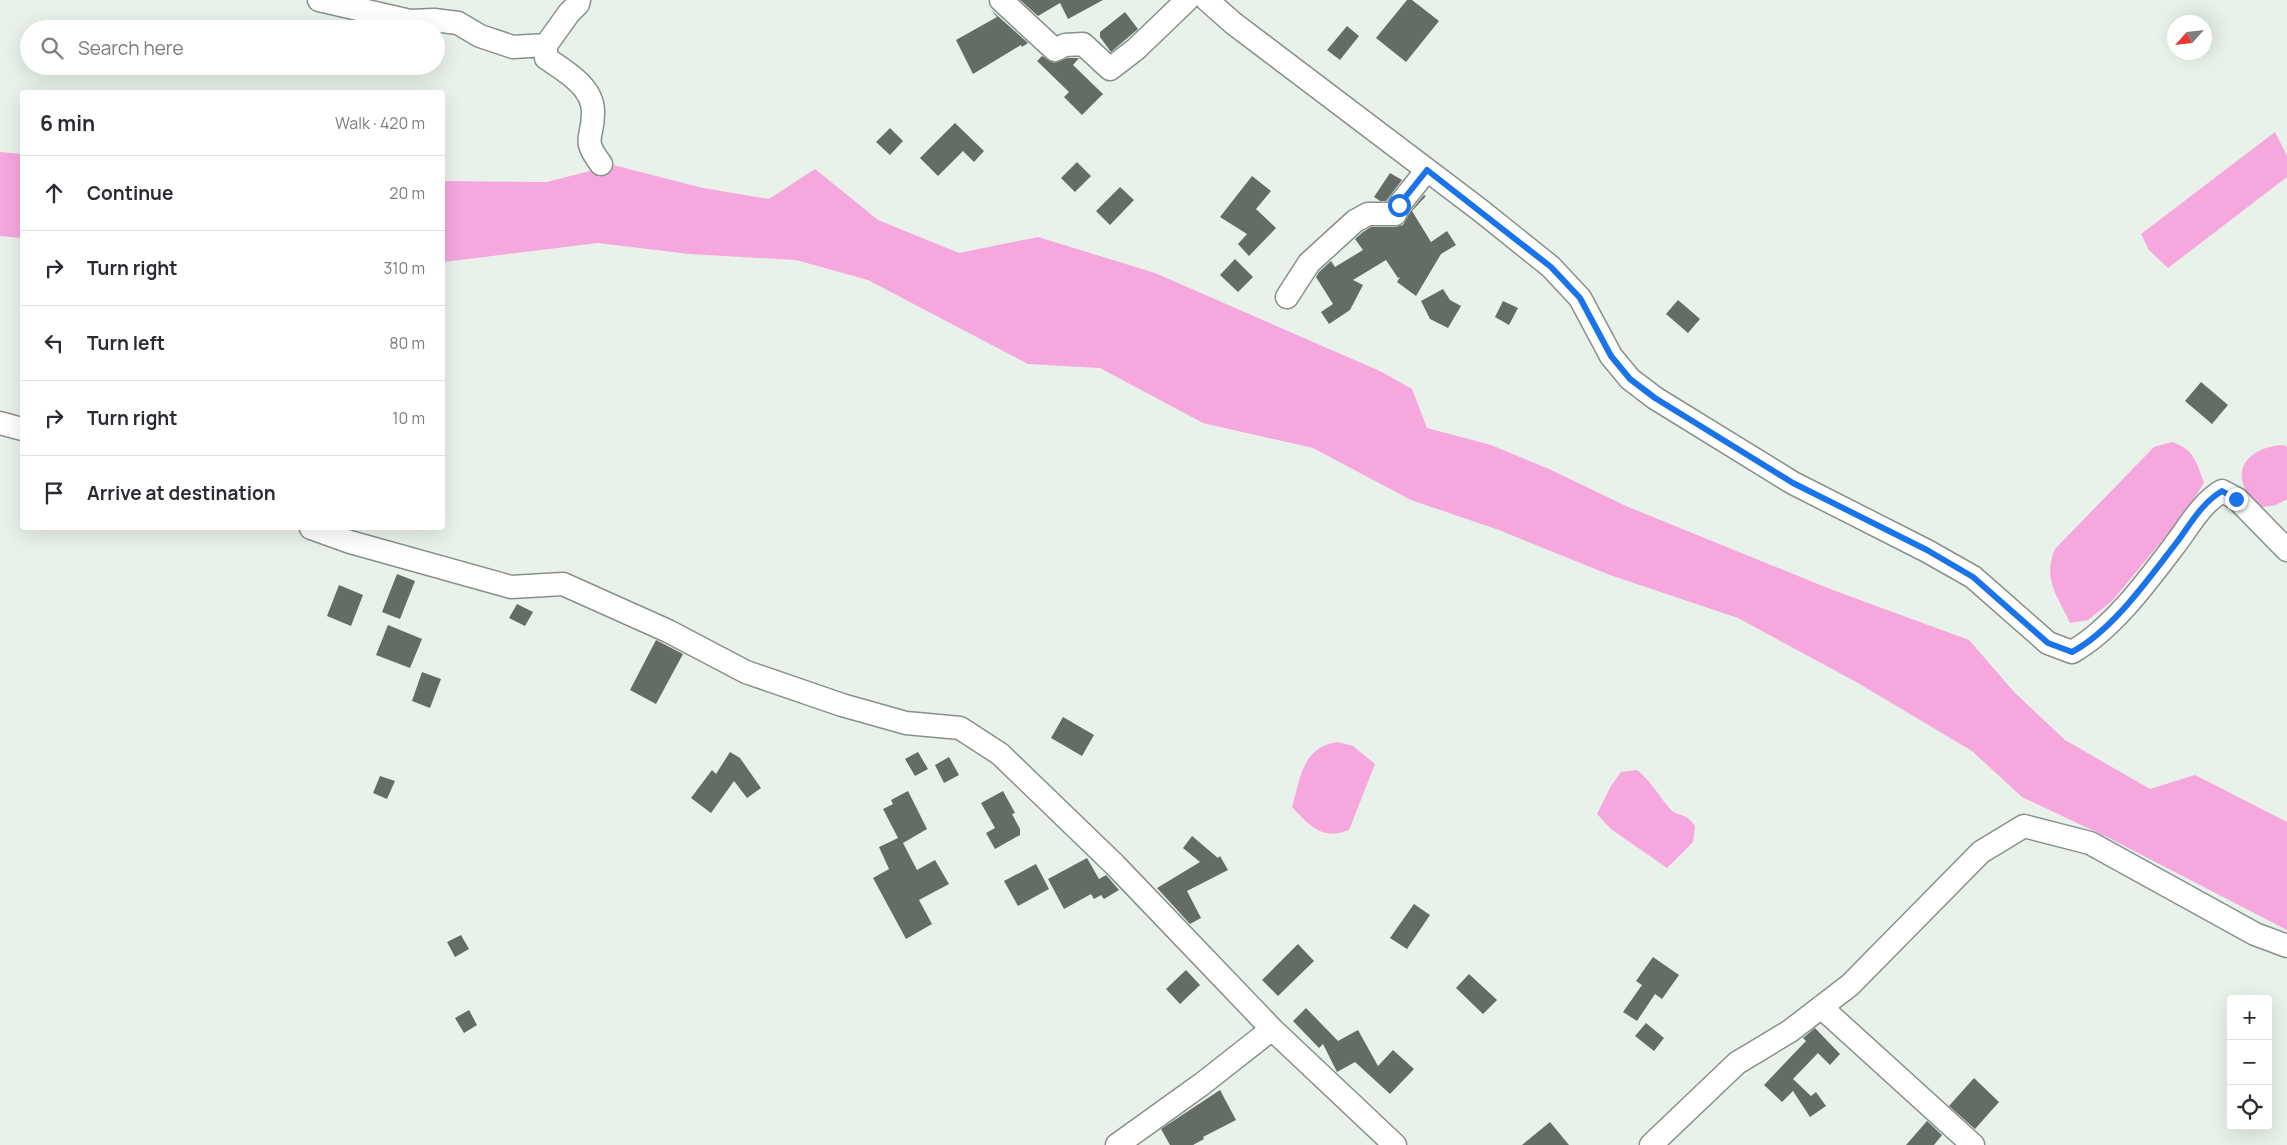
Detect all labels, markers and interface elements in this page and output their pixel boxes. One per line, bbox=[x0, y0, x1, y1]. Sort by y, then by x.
north arrow bbox=[2167, 15, 2212, 60]
search box bbox=[20, 20, 445, 75]
icon: search bbox=[38, 34, 66, 62]
text: Search here bbox=[78, 35, 184, 61]
text: 6 min bbox=[40, 109, 95, 137]
text: Walk · 420 m bbox=[335, 112, 425, 134]
icon: ahead bbox=[40, 179, 68, 207]
text: Continue bbox=[87, 180, 173, 206]
text: 20 m bbox=[389, 182, 425, 204]
route start bbox=[1388, 194, 1411, 217]
icon: right bbox=[40, 254, 68, 282]
text: Turn right bbox=[87, 255, 177, 281]
text: 310 m bbox=[383, 257, 425, 279]
icon: left bbox=[40, 329, 68, 357]
text: Turn left bbox=[87, 330, 165, 356]
text: 80 m bbox=[389, 332, 425, 354]
icon: right bbox=[40, 404, 68, 432]
text: Turn right bbox=[87, 405, 177, 431]
text: 10 m bbox=[392, 407, 425, 429]
icon: arrive bbox=[40, 479, 68, 507]
text: Arrive at destination bbox=[87, 480, 276, 506]
route end bbox=[2225, 488, 2248, 511]
map controls bbox=[2227, 995, 2272, 1130]
button: + bbox=[2227, 995, 2272, 1040]
button: − bbox=[2227, 1040, 2272, 1085]
button: locate bbox=[2227, 1085, 2272, 1130]

